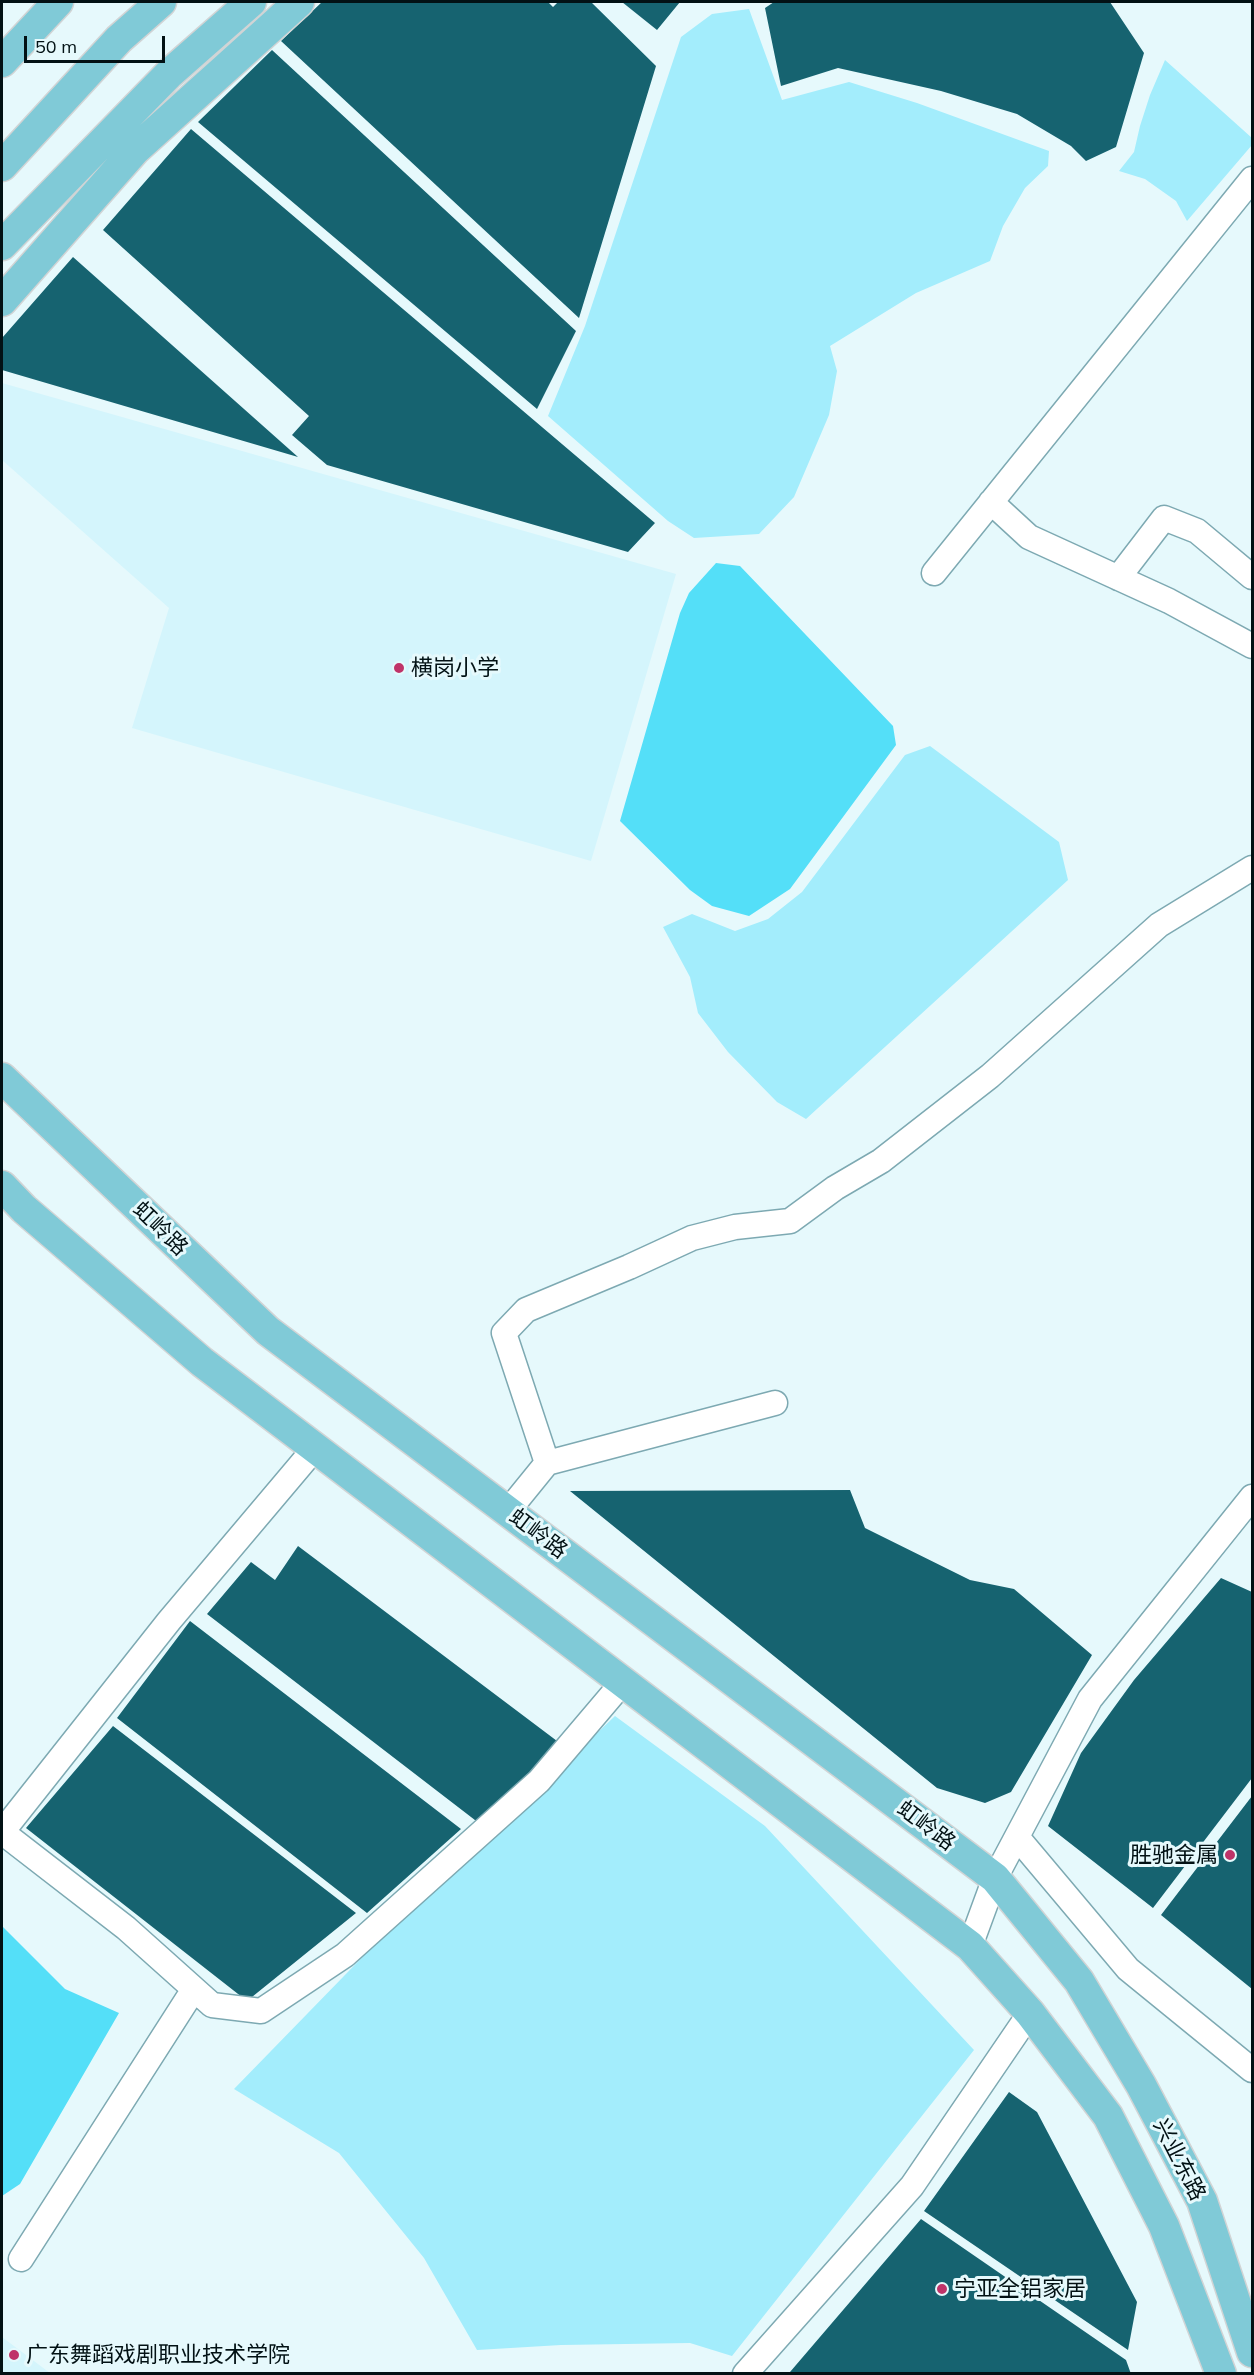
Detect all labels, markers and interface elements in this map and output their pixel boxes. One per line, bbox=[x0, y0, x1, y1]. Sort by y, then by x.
scale bar bbox=[27, 24, 168, 62]
text: 50 m bbox=[35, 35, 77, 58]
place label: 横岗小学 bbox=[411, 655, 499, 681]
marker: 横岗小学 bbox=[392, 661, 406, 675]
street label: 虹岭路 bbox=[127, 1197, 193, 1261]
street label: 虹岭路 bbox=[504, 1504, 572, 1564]
street label: 虹岭路 bbox=[892, 1796, 960, 1856]
place label: 胜驰金属 bbox=[1130, 1842, 1218, 1868]
marker: 胜驰金属 bbox=[1223, 1848, 1237, 1862]
street label: 兴业东路 bbox=[1147, 2115, 1211, 2205]
place label: 宁亚全铝家居 bbox=[954, 2276, 1086, 2302]
marker: 宁亚全铝家居 bbox=[935, 2282, 949, 2296]
place label: 广东舞蹈戏剧职业技术学院 bbox=[26, 2342, 290, 2368]
marker: 广东舞蹈戏剧职业技术学院 bbox=[7, 2348, 21, 2362]

